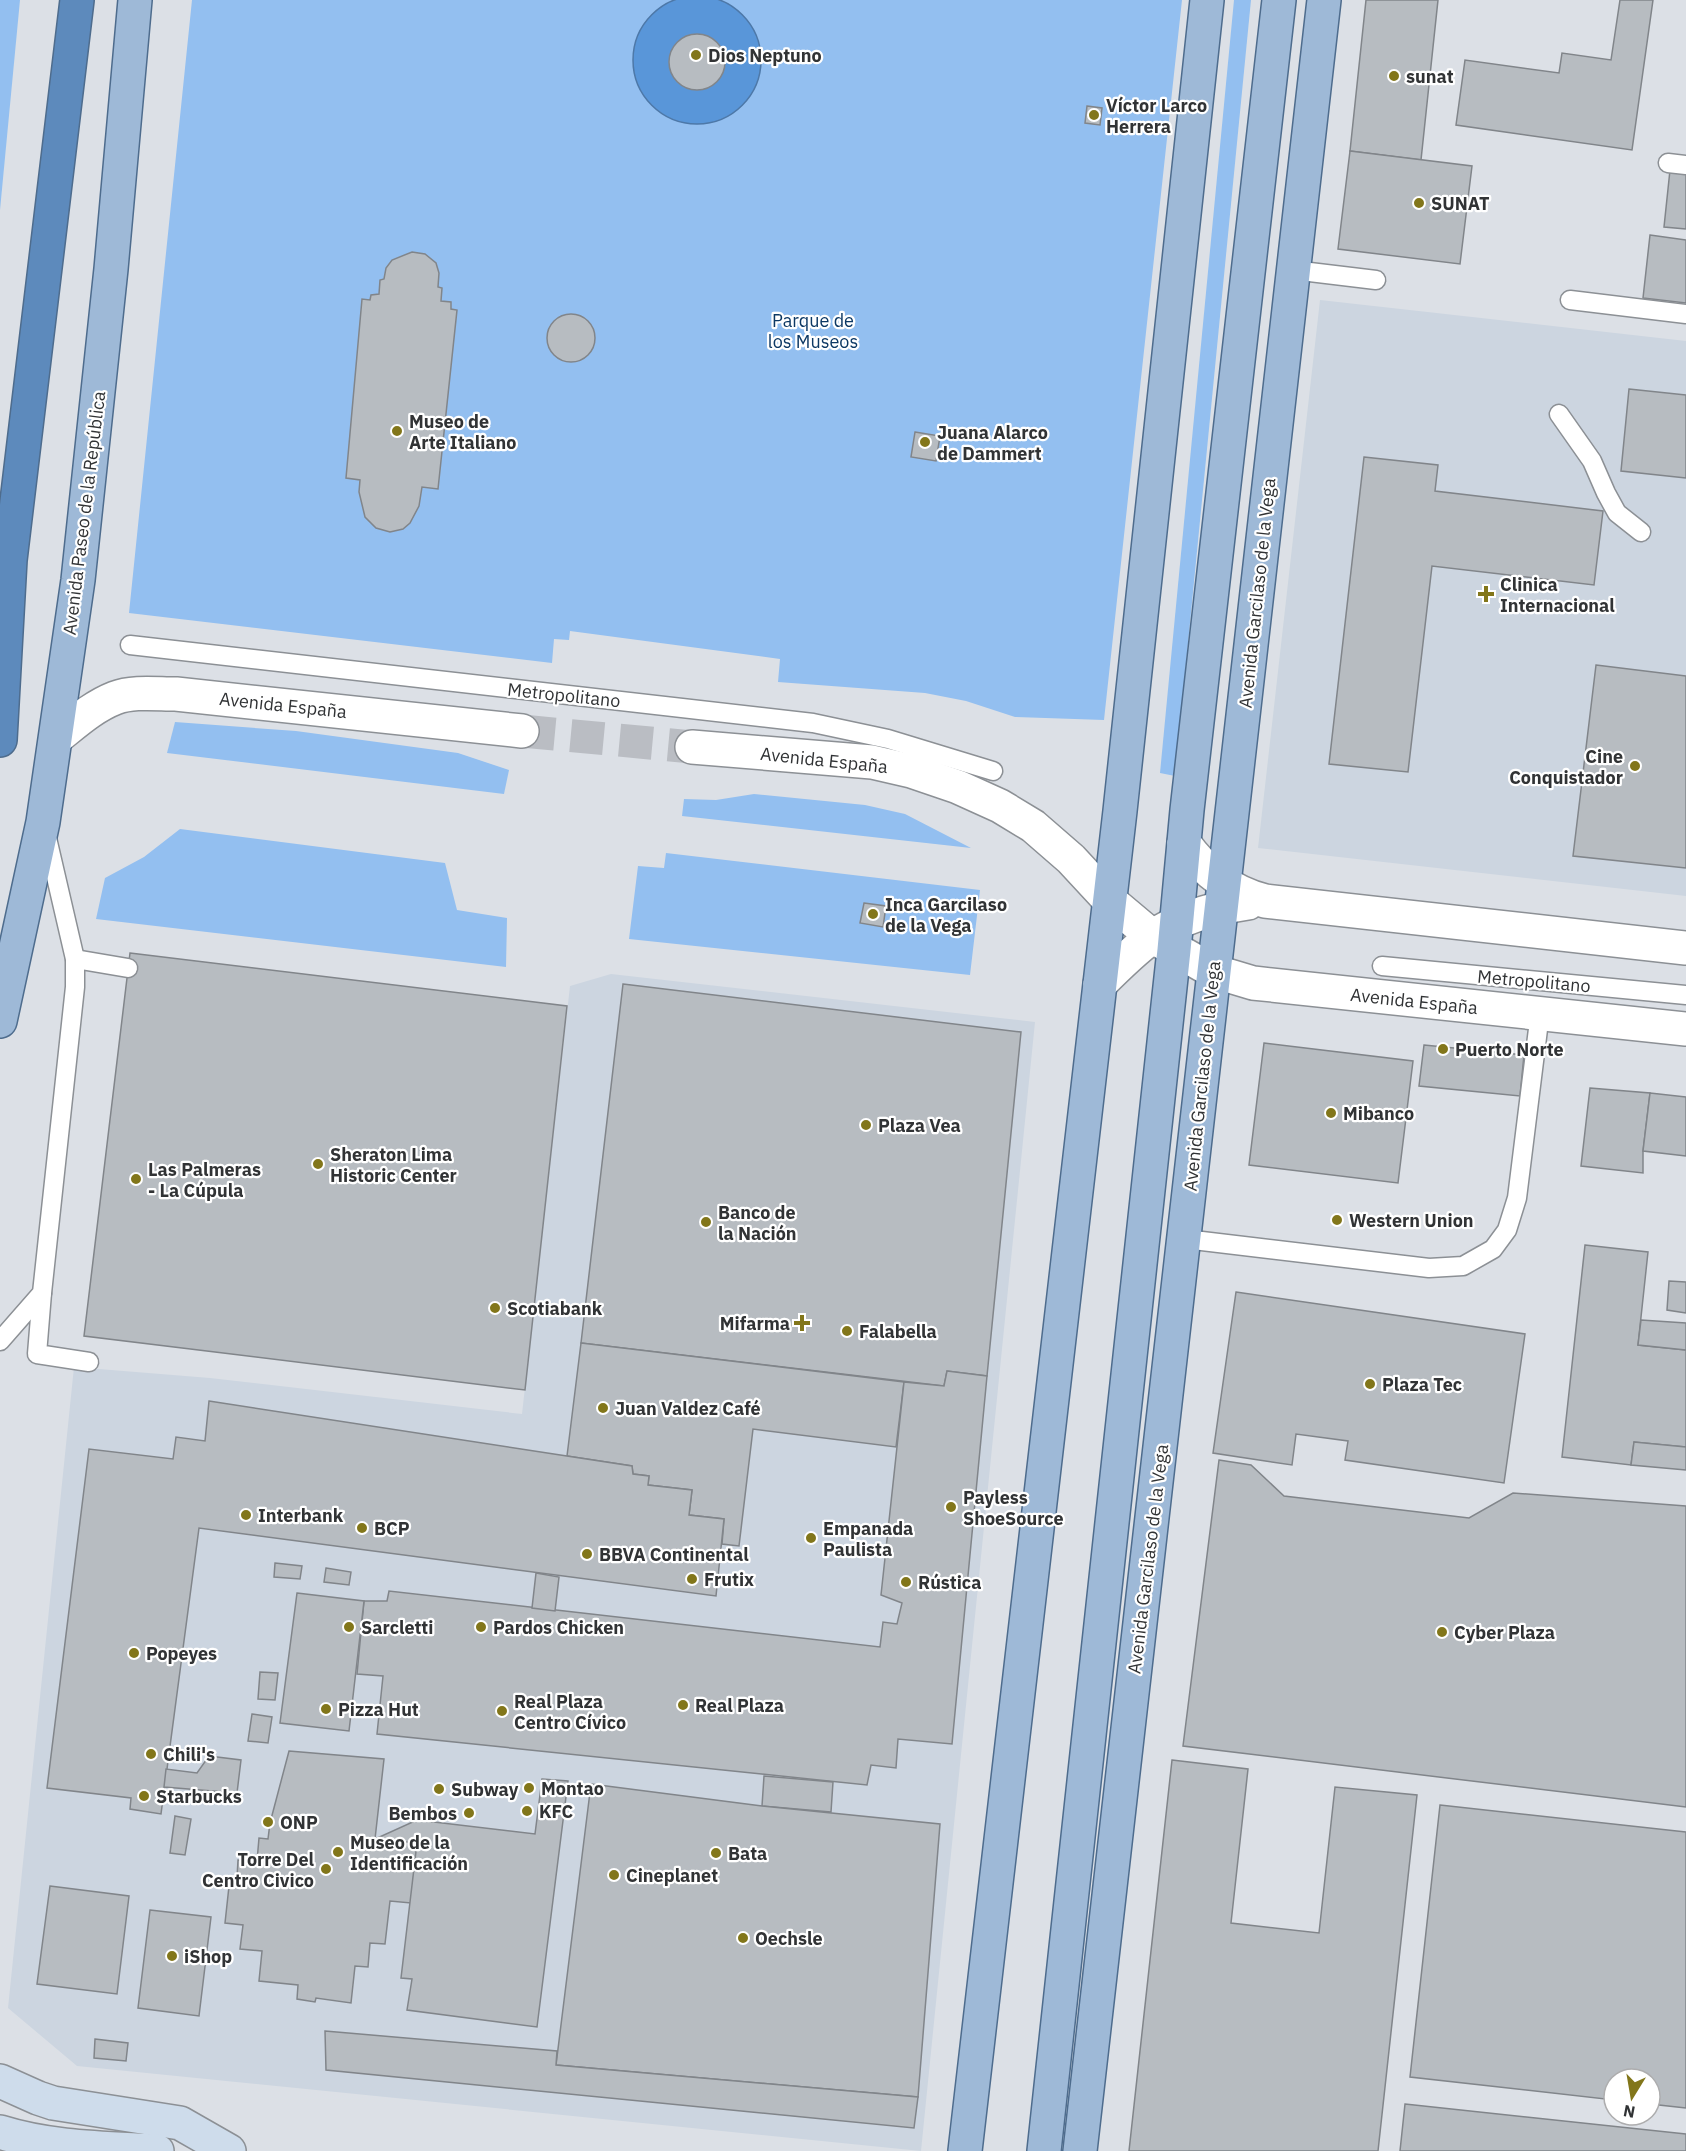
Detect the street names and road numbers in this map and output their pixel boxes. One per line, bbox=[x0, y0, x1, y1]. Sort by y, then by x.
street label: Avenida Paseo de la República bbox=[58, 389, 110, 636]
street label: Avenida Garcilaso de la Vega bbox=[1233, 476, 1281, 709]
street label: Metropolitano bbox=[506, 678, 622, 712]
street label: Avenida España bbox=[218, 687, 348, 723]
street label: Avenida España bbox=[759, 742, 889, 778]
street label: Avenida Garcilaso de la Vega bbox=[1178, 959, 1226, 1192]
street label: Metropolitano bbox=[1476, 965, 1592, 997]
street label: Avenida España bbox=[1349, 983, 1479, 1019]
street label: Avenida Garcilaso de la Vega bbox=[1122, 1442, 1174, 1675]

